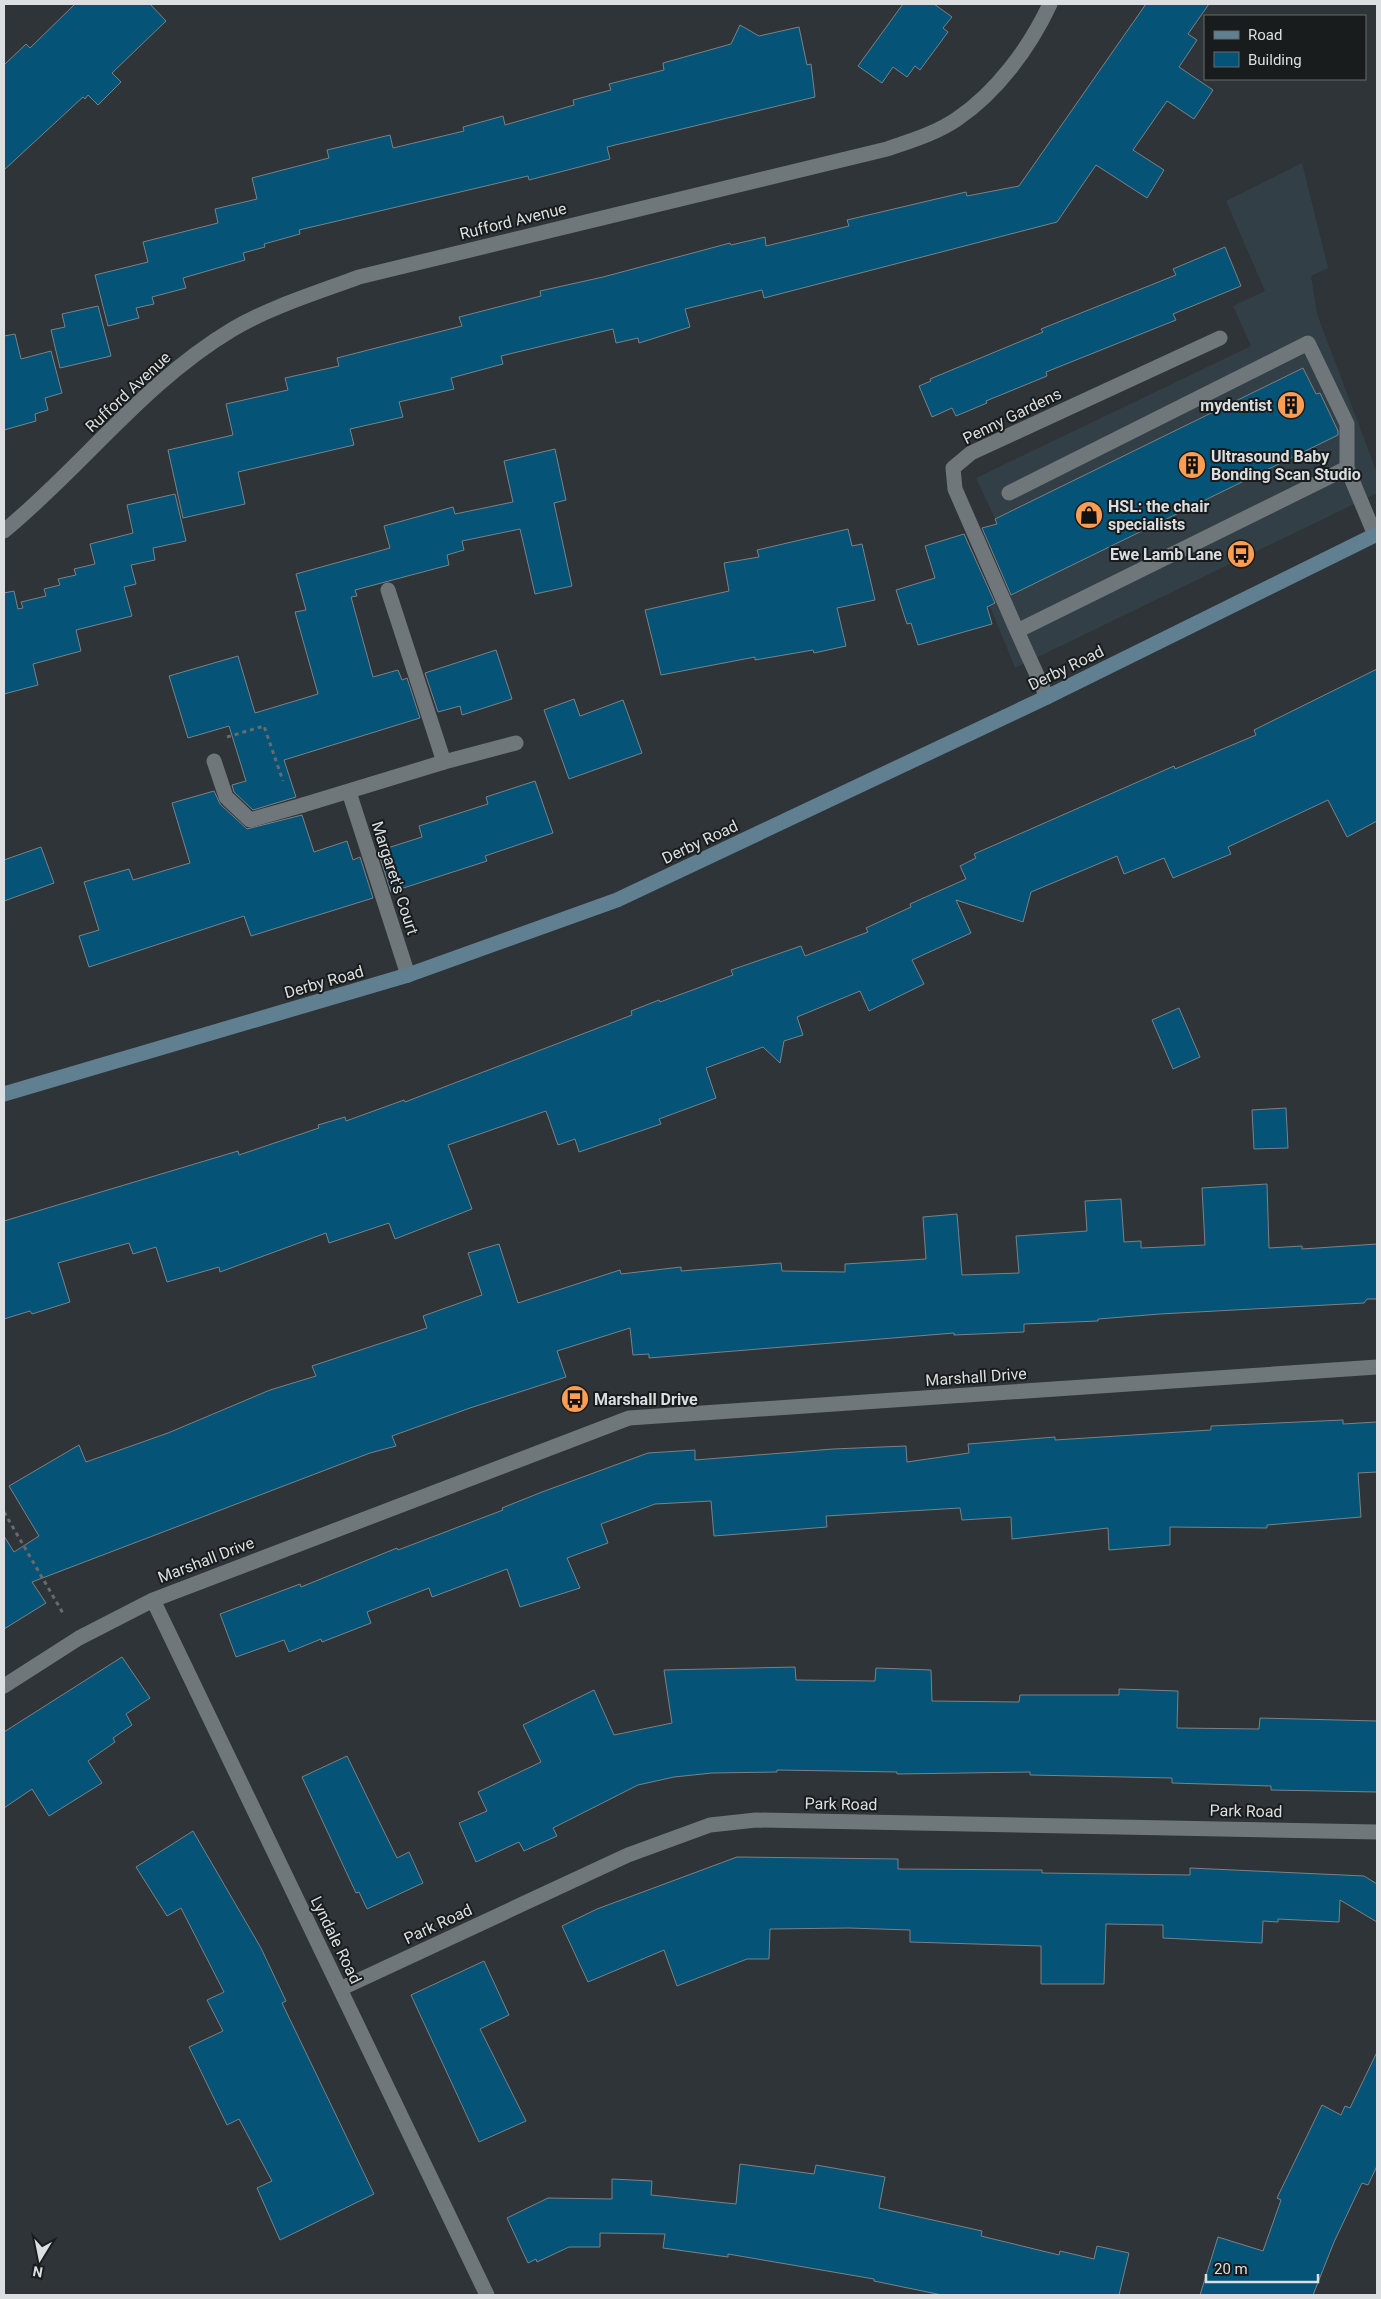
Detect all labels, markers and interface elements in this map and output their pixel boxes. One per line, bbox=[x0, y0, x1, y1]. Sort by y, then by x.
legend bbox=[1204, 15, 1366, 80]
text: Road bbox=[1248, 26, 1282, 44]
text: Building bbox=[1248, 51, 1302, 69]
street label: Rufford Avenue bbox=[458, 199, 568, 243]
street label: Rufford Avenue bbox=[81, 348, 175, 436]
street label: Penny Gardens bbox=[960, 384, 1064, 448]
building icon: mydentist bbox=[1276, 390, 1306, 420]
place label: mydentist bbox=[1200, 396, 1273, 415]
place label: Ultrasound Baby Bonding Scan Studio bbox=[1211, 447, 1361, 484]
building icon: Ultrasound Baby Bonding Scan Studio bbox=[1177, 450, 1207, 480]
place label: HSL: the chair specialists bbox=[1108, 497, 1209, 534]
shop icon: HSL: the chair specialists bbox=[1074, 500, 1104, 530]
bus stop icon: Ewe Lamb Lane bbox=[1226, 539, 1256, 569]
place label: Ewe Lamb Lane bbox=[1110, 545, 1222, 564]
street label: Derby Road bbox=[1025, 642, 1107, 694]
street label: Derby Road bbox=[659, 816, 741, 868]
street label: Margaret's Court bbox=[368, 819, 422, 937]
street label: Derby Road bbox=[282, 962, 366, 1002]
street label: Marshall Drive bbox=[925, 1364, 1027, 1390]
bus stop icon: Marshall Drive bbox=[560, 1384, 590, 1414]
place label: Marshall Drive bbox=[594, 1390, 698, 1409]
street label: Marshall Drive bbox=[155, 1533, 257, 1587]
street label: Park Road bbox=[804, 1794, 878, 1814]
street label: Park Road bbox=[1209, 1801, 1283, 1821]
street label: Lyndale Road bbox=[307, 1893, 365, 1987]
street label: Park Road bbox=[401, 1900, 475, 1948]
north arrow bbox=[15, 2234, 65, 2284]
scale bar bbox=[1206, 2252, 1318, 2284]
text: 20 m bbox=[1214, 2260, 1248, 2278]
text: N bbox=[31, 2263, 44, 2281]

